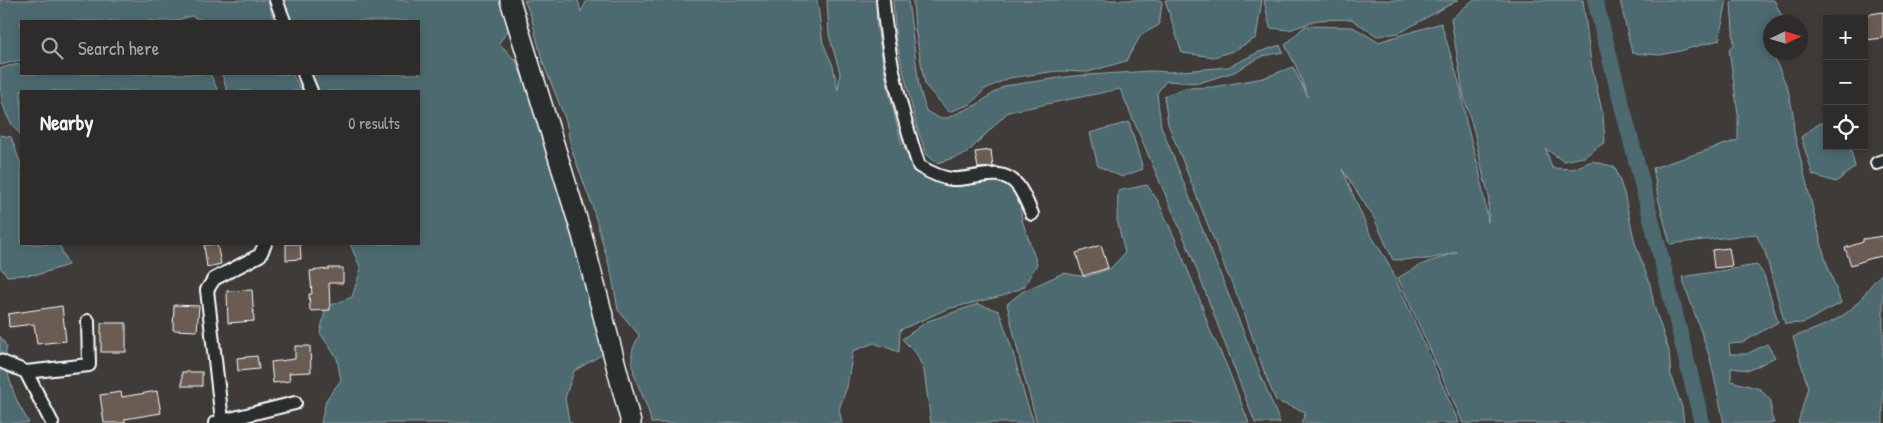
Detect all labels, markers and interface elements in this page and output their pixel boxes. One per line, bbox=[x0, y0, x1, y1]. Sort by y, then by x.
north arrow bbox=[1763, 15, 1808, 60]
map controls bbox=[1823, 15, 1868, 150]
button: + bbox=[1823, 15, 1868, 60]
search box bbox=[20, 20, 420, 75]
icon: search bbox=[38, 34, 66, 62]
text: Search here bbox=[78, 35, 159, 61]
button: − bbox=[1823, 60, 1868, 105]
button: locate bbox=[1823, 105, 1868, 150]
text: Nearby bbox=[40, 108, 93, 137]
text: 0 results bbox=[348, 112, 400, 134]

